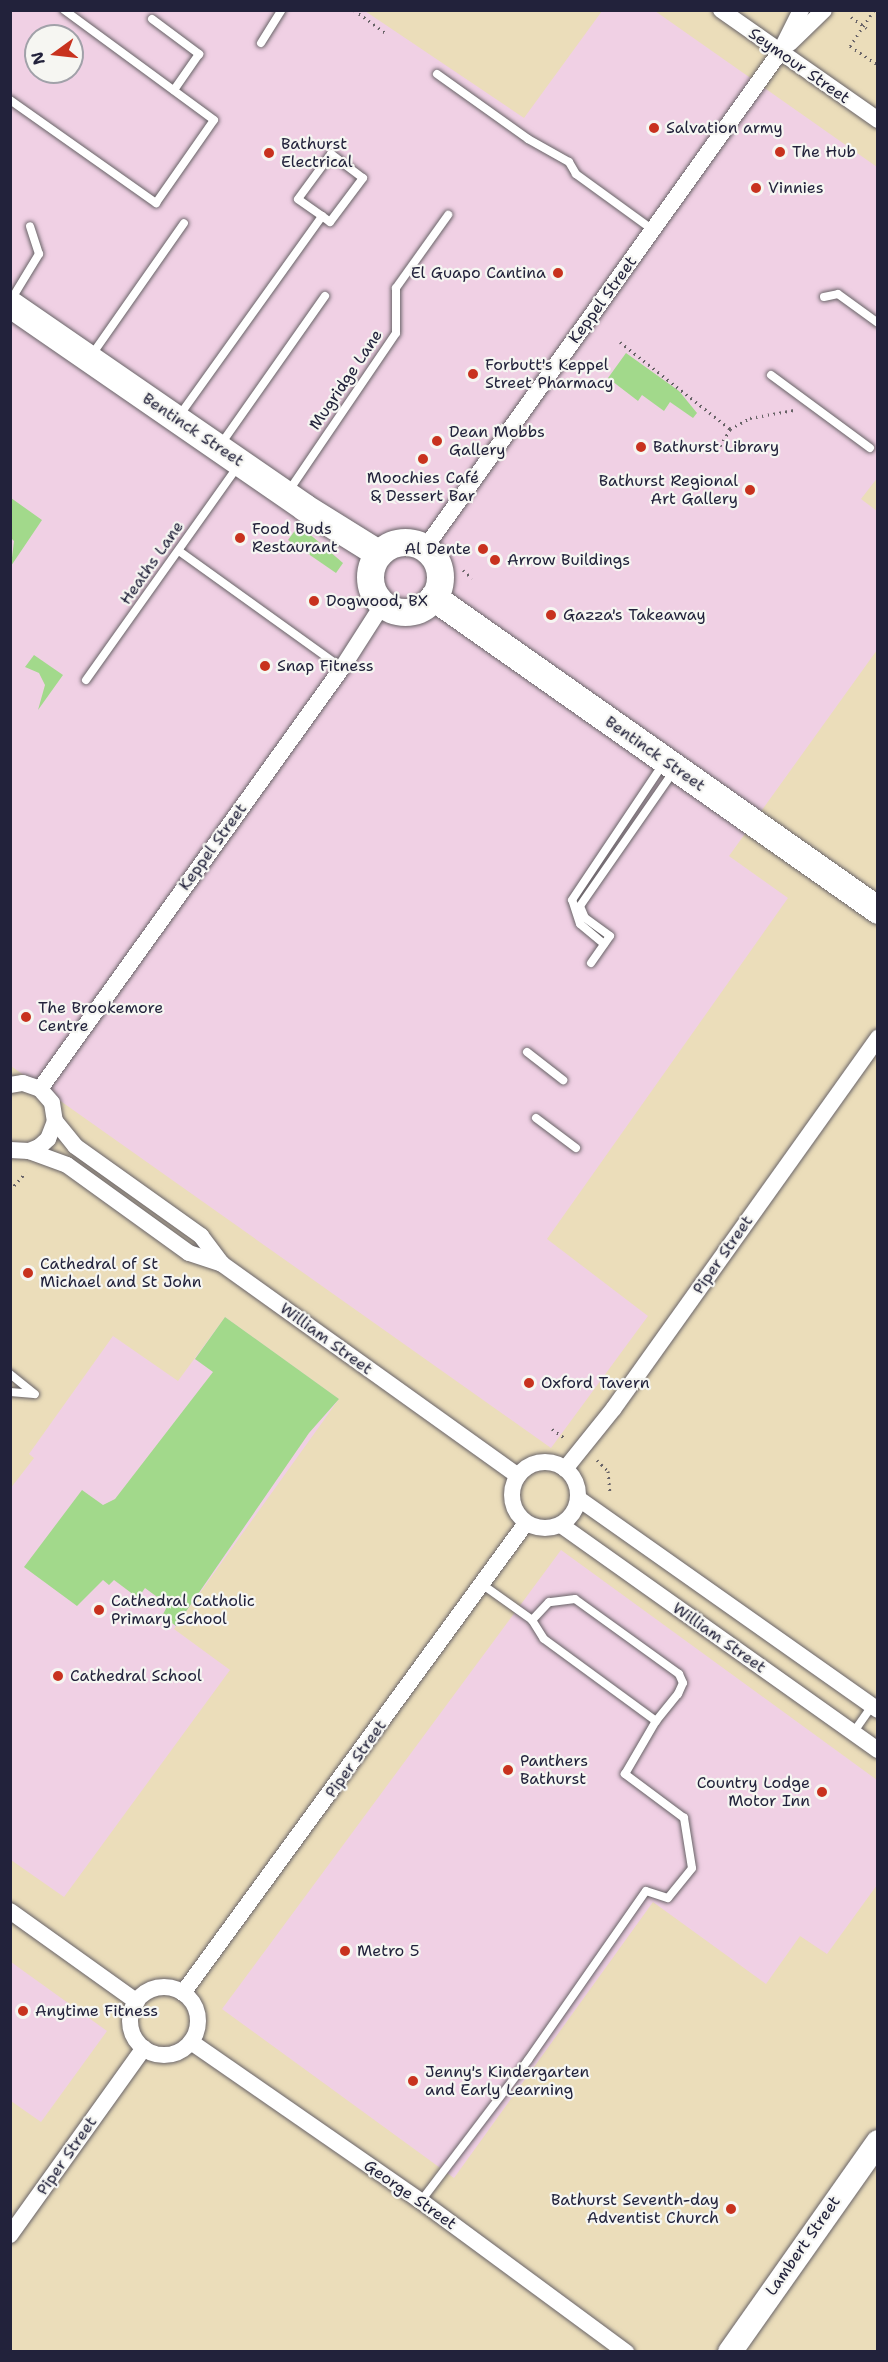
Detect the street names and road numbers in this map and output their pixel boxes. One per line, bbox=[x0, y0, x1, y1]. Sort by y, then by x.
street label: Seymour Street bbox=[745, 24, 853, 108]
street label: Keppel Street bbox=[565, 253, 641, 347]
street label: Mugridge Lane bbox=[305, 326, 387, 434]
street label: Bentinck Street bbox=[139, 389, 247, 471]
street label: Heaths Lane bbox=[116, 518, 188, 608]
street label: Bentinck Street bbox=[601, 712, 709, 796]
street label: Keppel Street bbox=[175, 800, 251, 894]
street label: Piper Street bbox=[689, 1212, 757, 1298]
street label: William Street bbox=[276, 1299, 376, 1379]
street label: William Street bbox=[669, 1599, 769, 1677]
street label: Piper Street bbox=[321, 1716, 391, 1802]
street label: Piper Street bbox=[33, 2113, 101, 2199]
street label: George Street bbox=[360, 2156, 460, 2234]
street label: Lambert Street bbox=[762, 2193, 844, 2299]

